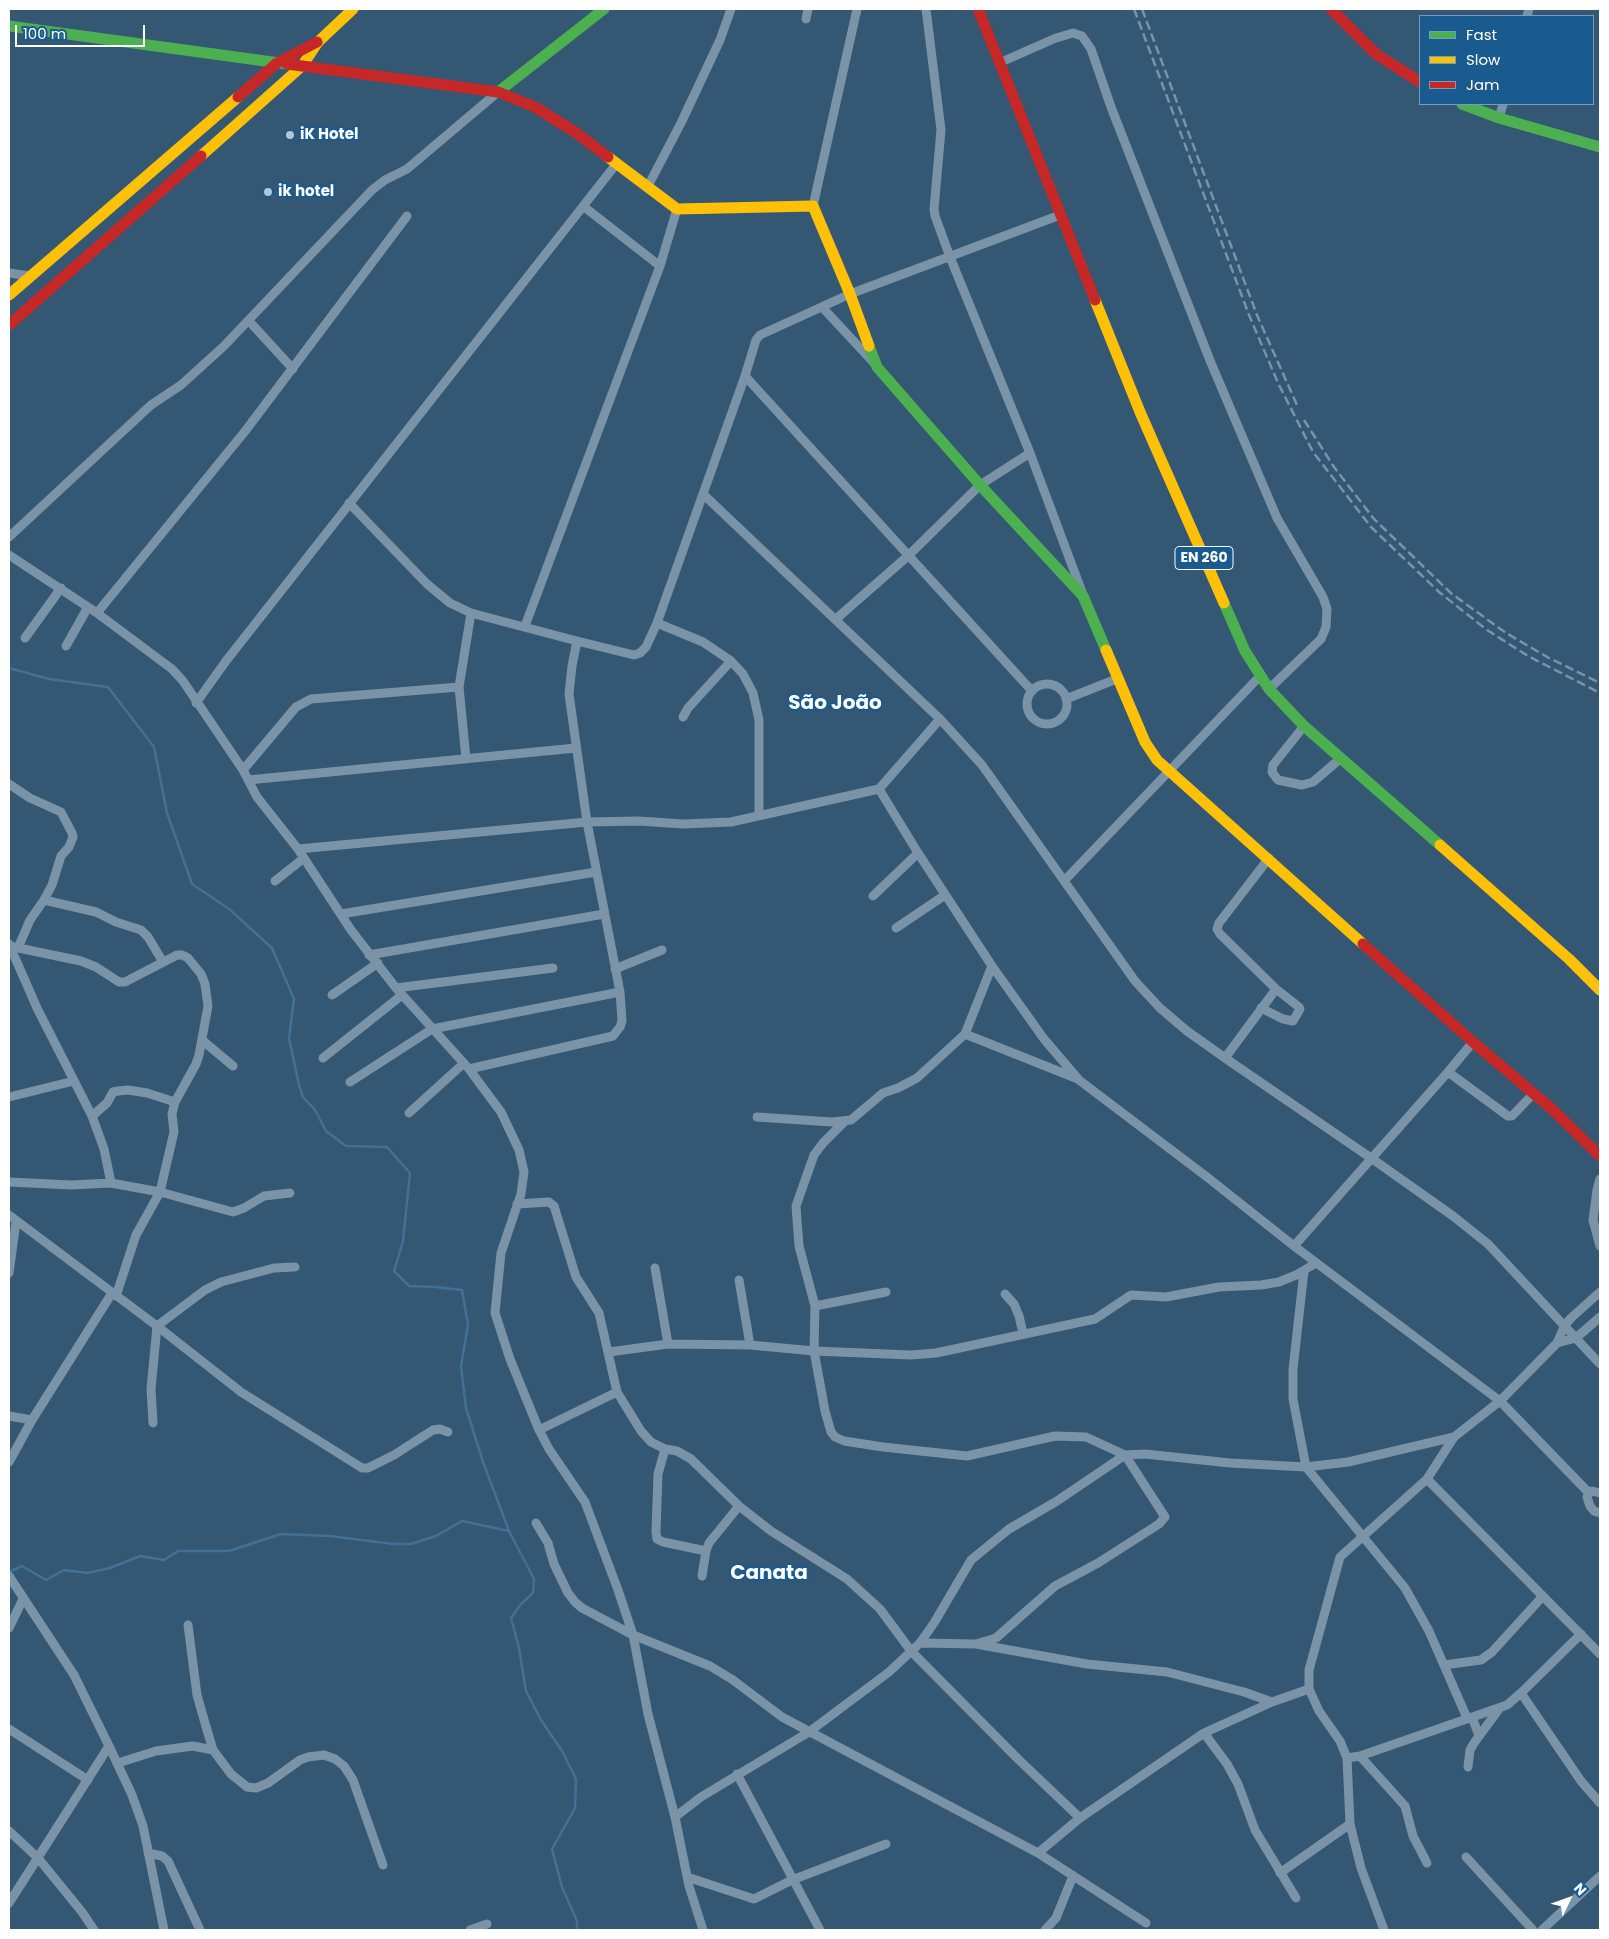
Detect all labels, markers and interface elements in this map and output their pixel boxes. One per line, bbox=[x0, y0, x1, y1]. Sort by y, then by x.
scale bar bbox=[18, 15, 148, 47]
legend bbox=[1419, 15, 1594, 105]
text: 100 m bbox=[23, 23, 66, 44]
text: Fast bbox=[1466, 24, 1497, 45]
text: Slow bbox=[1466, 49, 1500, 70]
text: Jam bbox=[1466, 74, 1500, 95]
place label: iK Hotel bbox=[300, 126, 358, 144]
marker: iK Hotel bbox=[284, 129, 296, 141]
place label: ik hotel bbox=[278, 183, 334, 201]
marker: ik hotel bbox=[262, 186, 274, 198]
road number: EN 260 bbox=[1175, 546, 1233, 570]
district label: São João bbox=[788, 692, 882, 716]
district label: Canata bbox=[730, 1562, 808, 1586]
north arrow bbox=[1544, 1874, 1594, 1924]
text: N bbox=[1569, 1878, 1591, 1900]

